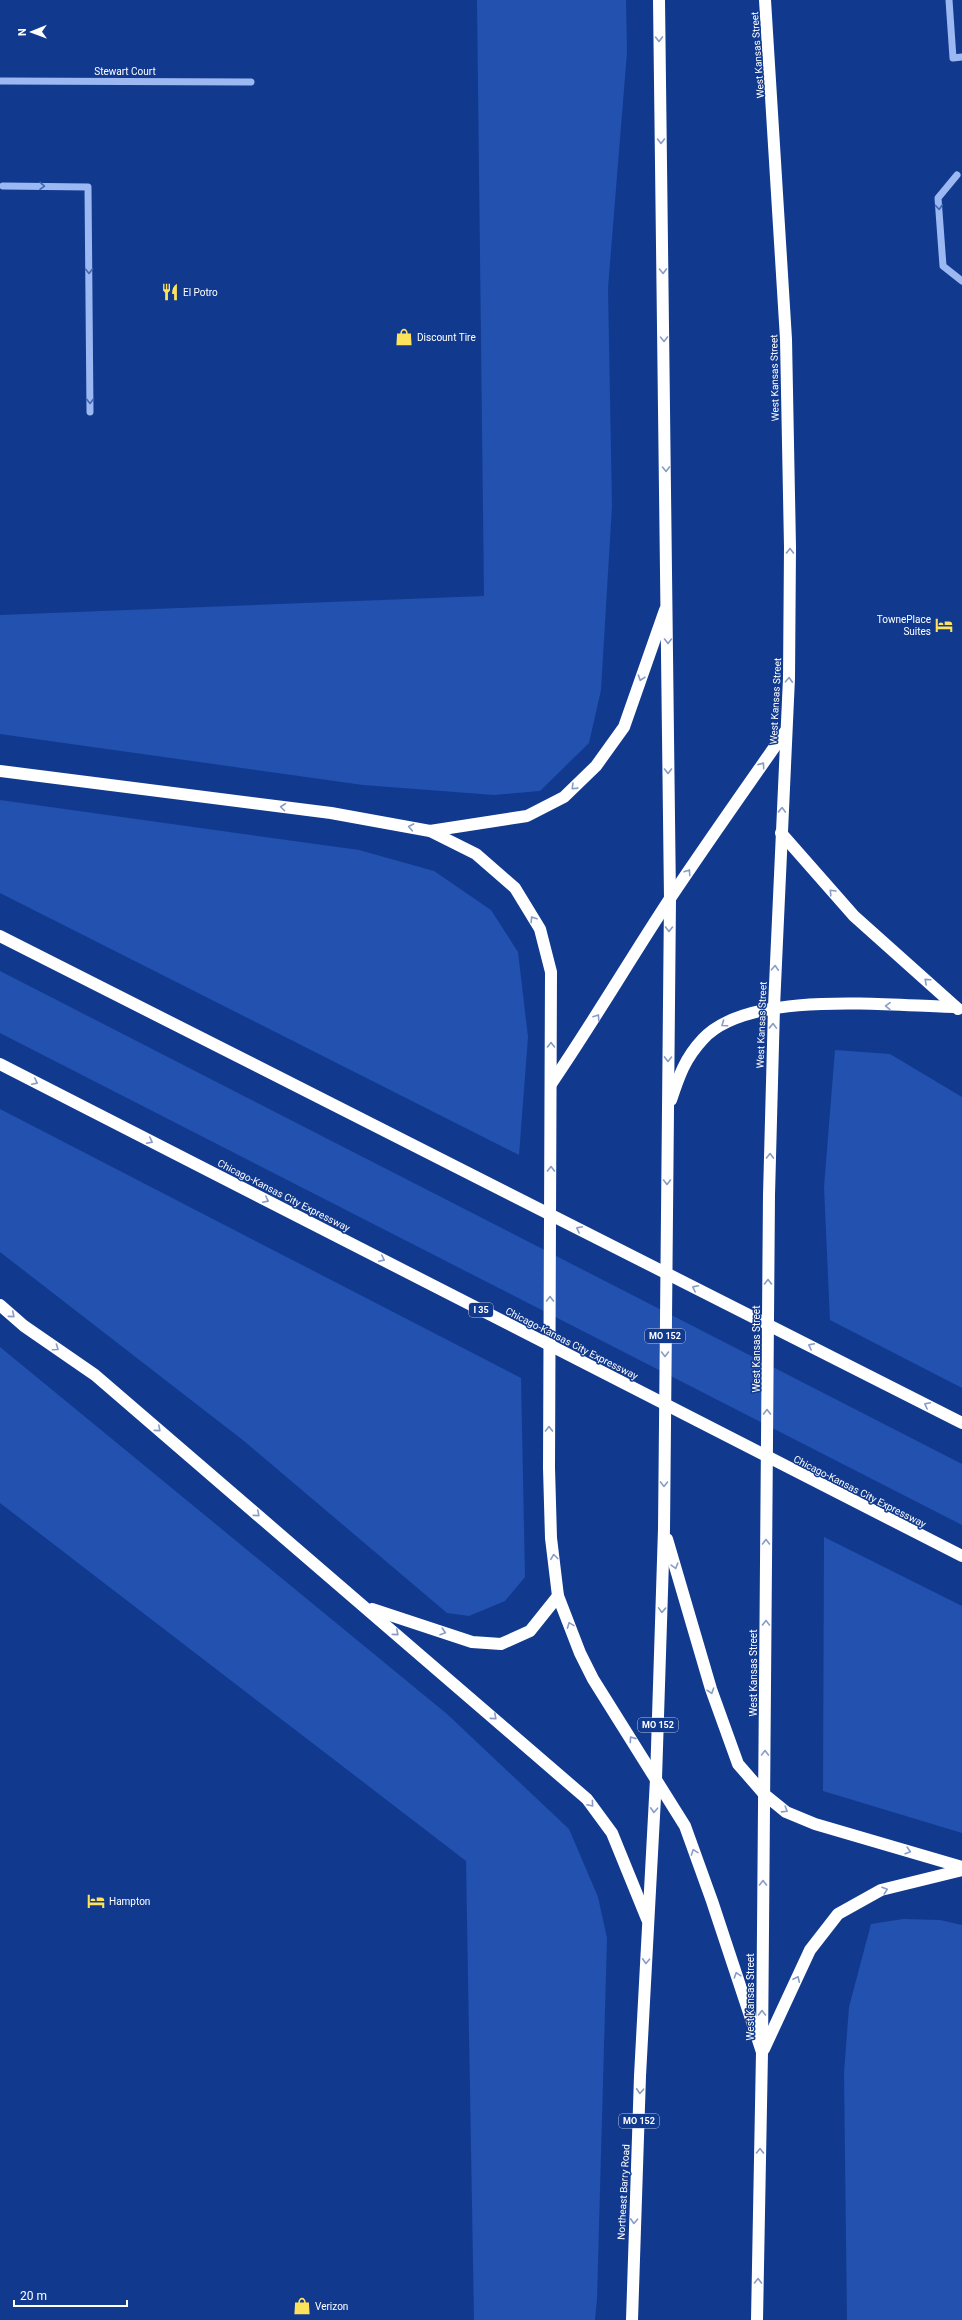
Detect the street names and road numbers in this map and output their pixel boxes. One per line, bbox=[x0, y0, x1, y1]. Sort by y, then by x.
street label: West Kansas Street bbox=[749, 11, 766, 99]
street label: Stewart Court bbox=[94, 66, 156, 77]
street label: West Kansas Street bbox=[768, 335, 781, 421]
street label: West Kansas Street bbox=[768, 657, 783, 745]
street label: West Kansas Street bbox=[754, 981, 769, 1069]
street label: Chicago-Kansas City Expressway bbox=[216, 1157, 352, 1234]
road number: I 35 bbox=[469, 1303, 493, 1317]
street label: Chicago-Kansas City Expressway bbox=[504, 1305, 640, 1382]
street label: West Kansas Street bbox=[751, 1306, 762, 1392]
road number: MO 152 bbox=[645, 1329, 685, 1343]
street label: Chicago-Kansas City Expressway bbox=[792, 1453, 928, 1530]
street label: West Kansas Street bbox=[748, 1630, 759, 1716]
road number: MO 152 bbox=[638, 1718, 678, 1732]
street label: West Kansas Street bbox=[745, 1954, 756, 2040]
road number: MO 152 bbox=[619, 2114, 659, 2128]
street label: Northeast Barry Road bbox=[616, 2144, 631, 2240]

